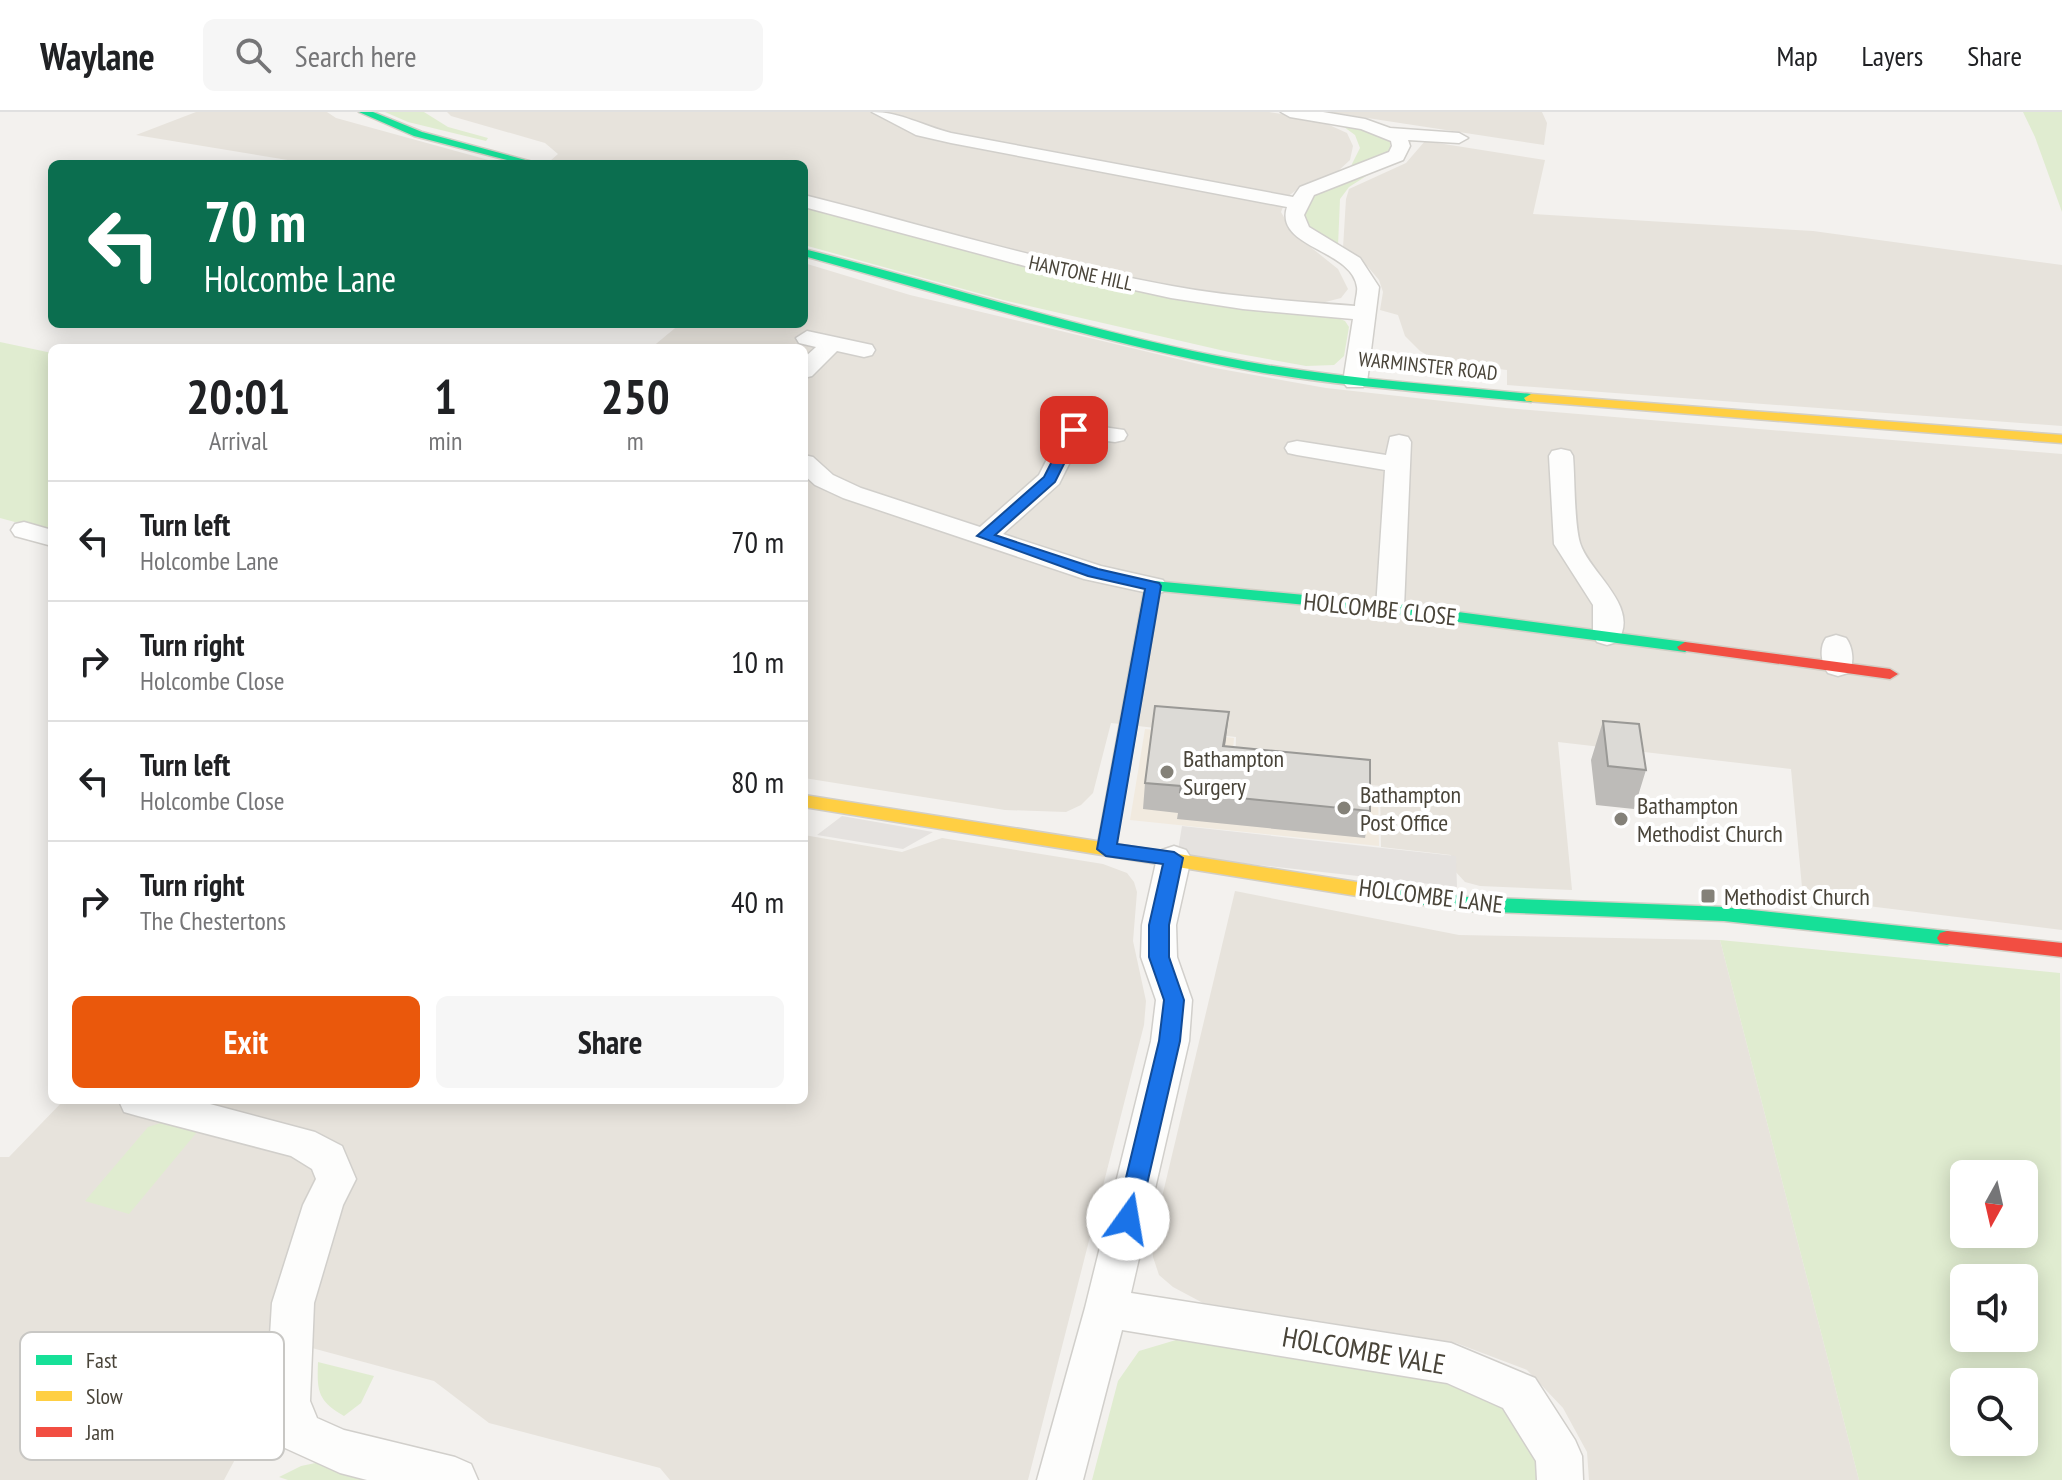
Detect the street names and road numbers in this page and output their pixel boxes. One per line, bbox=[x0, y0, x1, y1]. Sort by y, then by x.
street label: HANTONE HILL bbox=[1027, 249, 1136, 297]
street label: WARMINSTER ROAD bbox=[1357, 346, 1499, 386]
street label: HOLCOMBE CLOSE bbox=[1302, 586, 1458, 632]
street label: HOLCOMBE LANE bbox=[1357, 872, 1505, 920]
street label: HOLCOMBE VALE bbox=[1280, 1317, 1448, 1383]

